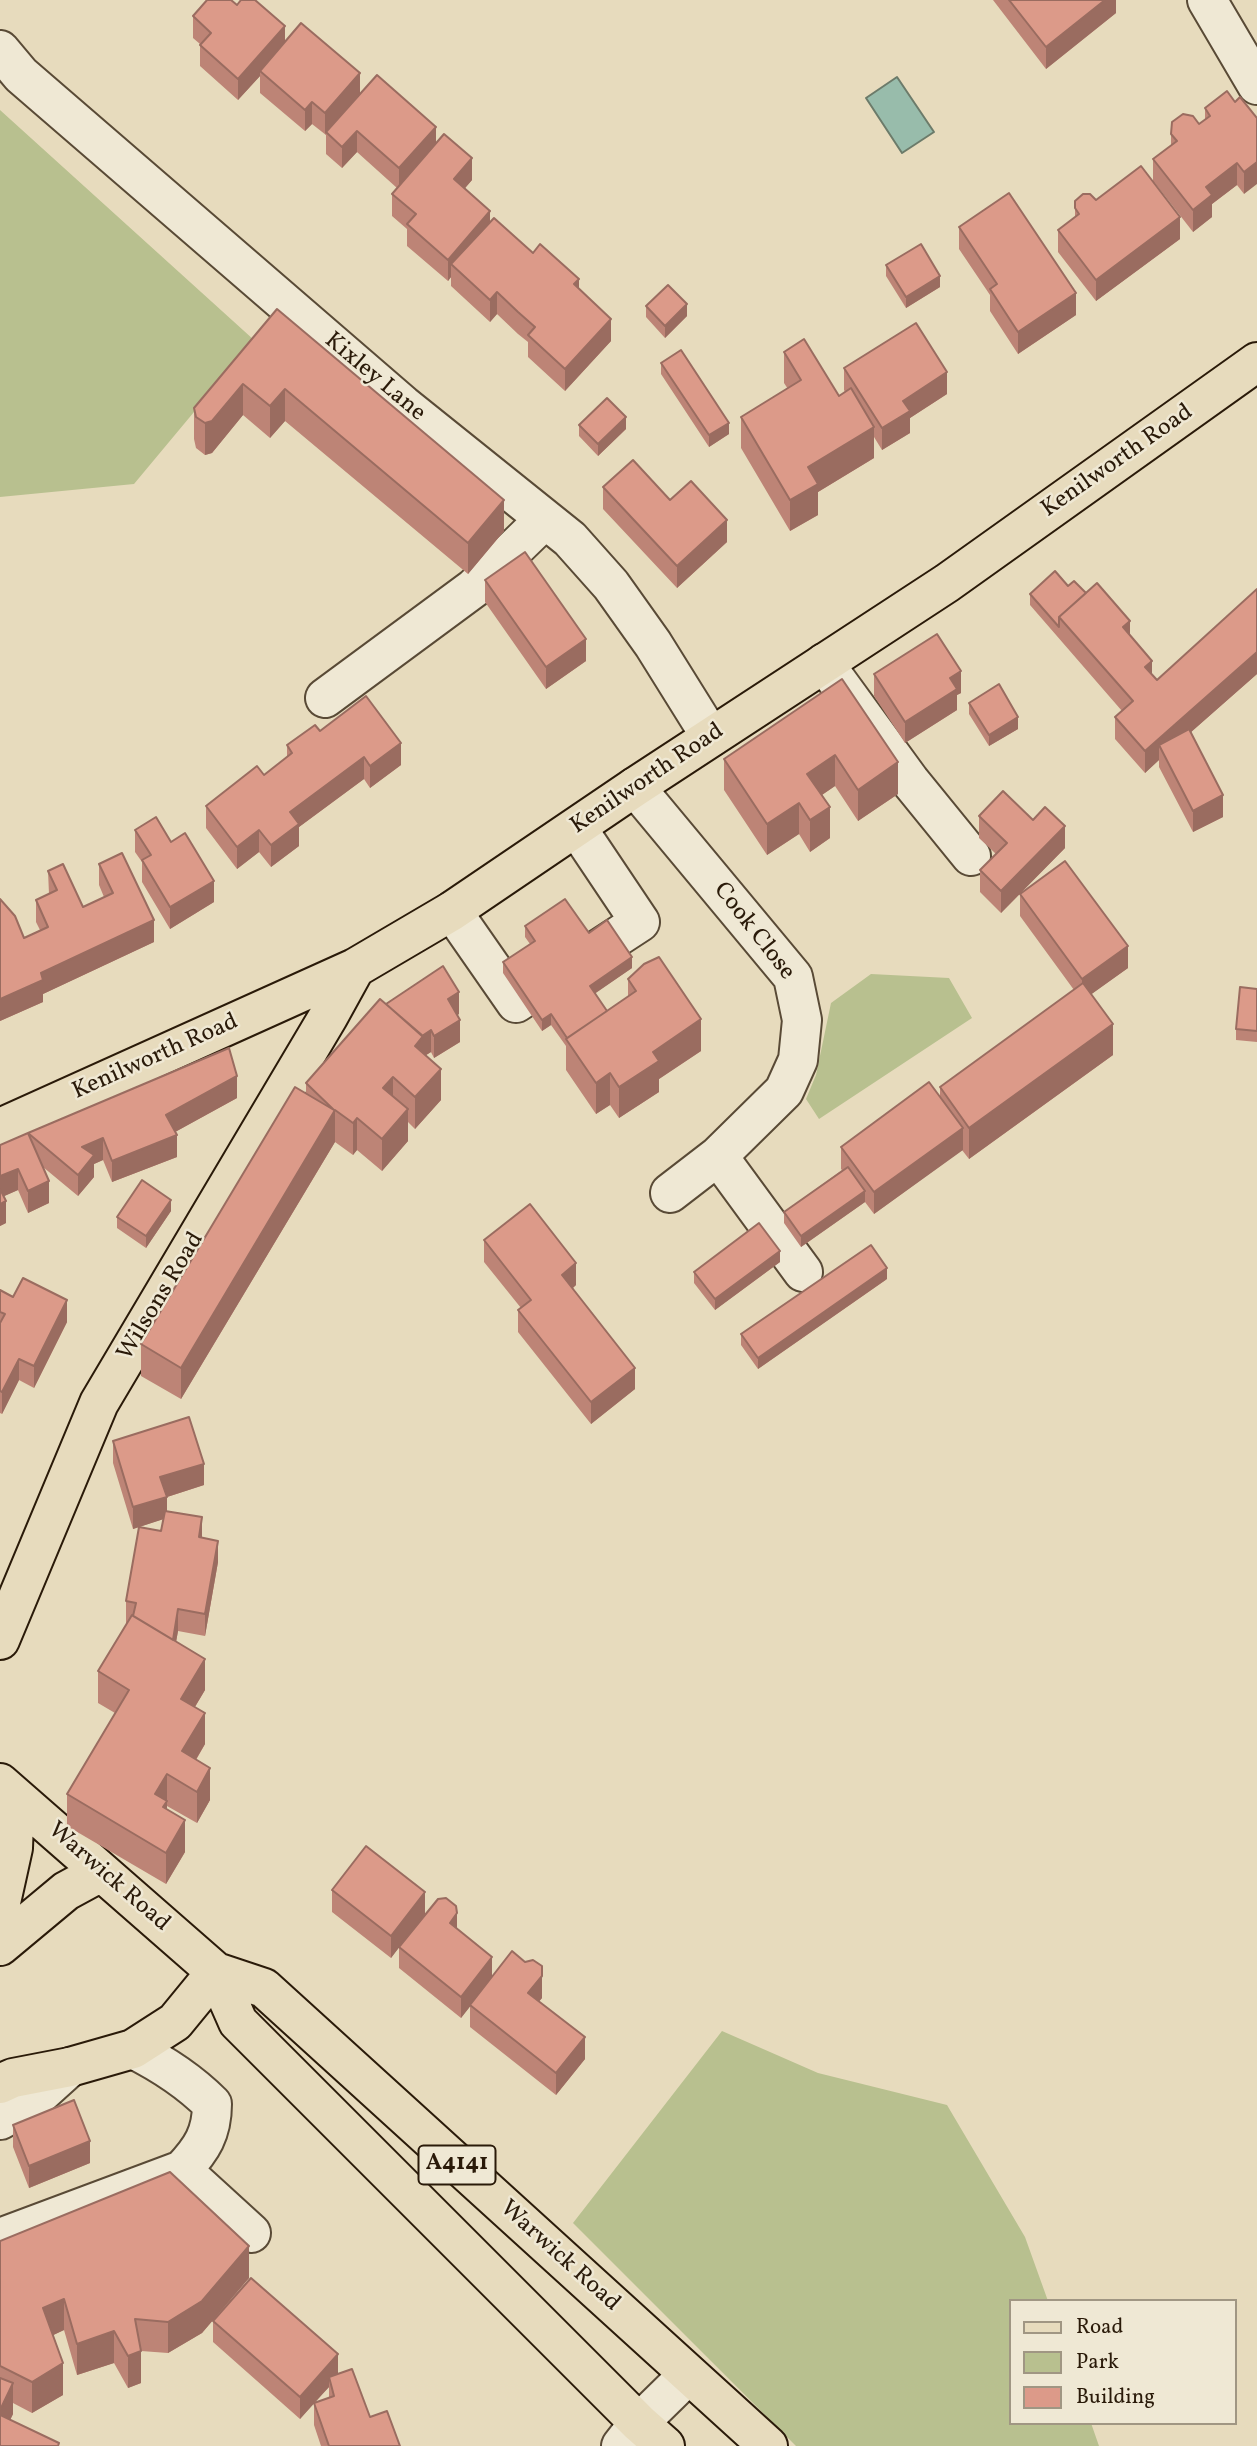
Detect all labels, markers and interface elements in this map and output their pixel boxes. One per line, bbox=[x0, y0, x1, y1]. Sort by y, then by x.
street label: Kixley Lane bbox=[318, 327, 430, 429]
street label: Kenilworth Road bbox=[1037, 399, 1199, 525]
street label: Kenilworth Road bbox=[566, 718, 730, 842]
street label: Cook Close bbox=[706, 877, 800, 987]
street label: Kenilworth Road bbox=[69, 1009, 243, 1107]
street label: Wilsons Road bbox=[112, 1228, 212, 1366]
street label: Warwick Road bbox=[41, 1817, 175, 1939]
road number: A4141 bbox=[419, 2146, 496, 2184]
street label: Warwick Road bbox=[493, 2195, 625, 2319]
legend bbox=[1009, 2299, 1236, 2425]
text: Road bbox=[1076, 2313, 1123, 2342]
text: Park bbox=[1076, 2348, 1119, 2377]
text: Building bbox=[1076, 2383, 1155, 2412]

